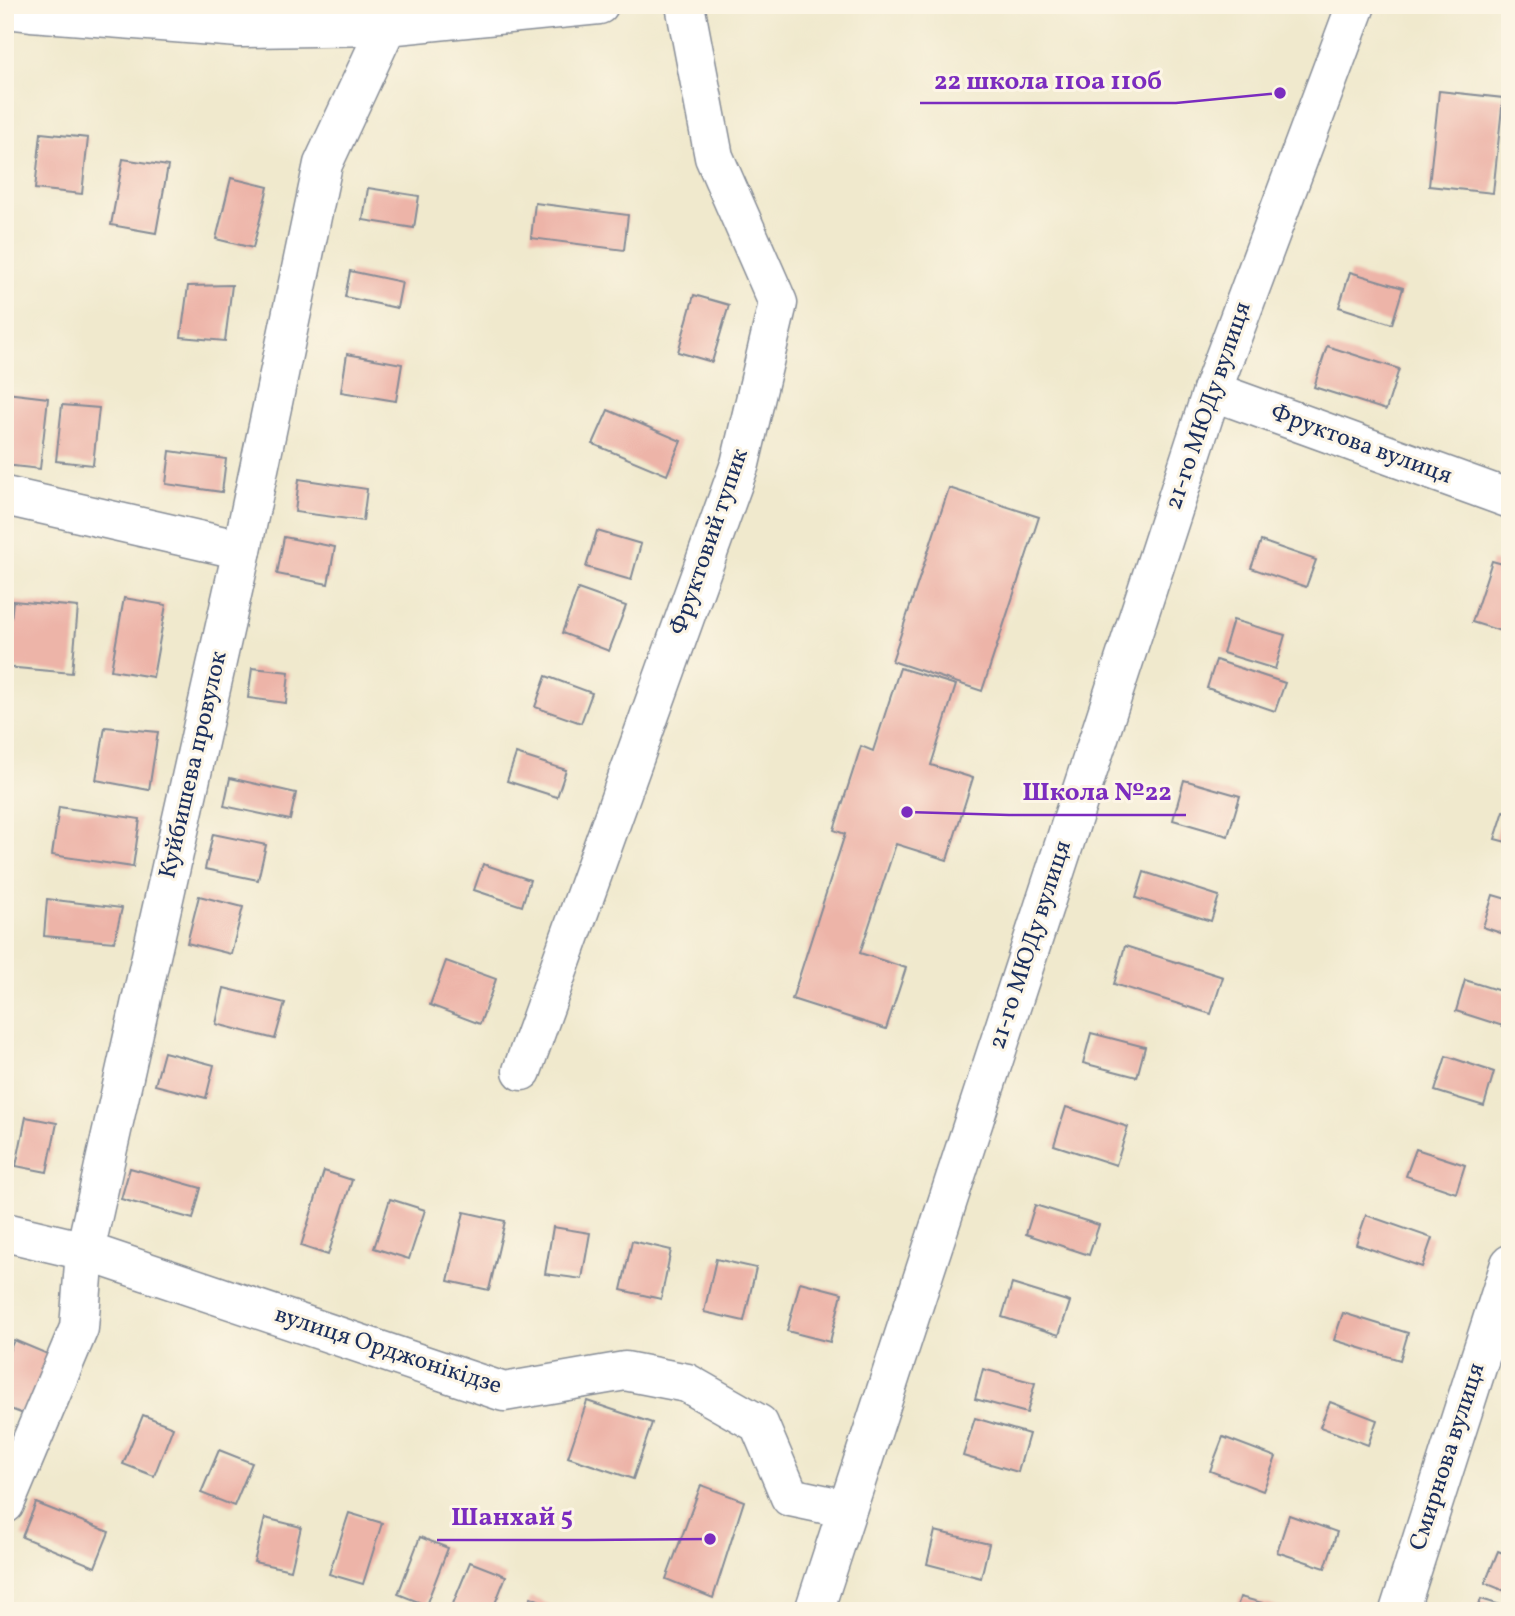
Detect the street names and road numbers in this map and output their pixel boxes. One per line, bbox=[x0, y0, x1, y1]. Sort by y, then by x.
street label: 21-го МЮДу вулиця bbox=[1157, 298, 1261, 514]
street label: Фруктова вулиця bbox=[1265, 396, 1457, 494]
street label: Фруктовий тупик bbox=[662, 444, 758, 640]
street label: Куйбишева провулок bbox=[151, 648, 237, 882]
street label: 21-го МЮДу вулиця bbox=[981, 836, 1081, 1054]
street label: вулиця Орджонікідзе bbox=[270, 1298, 506, 1404]
street label: Смирнова вулиця bbox=[1402, 1359, 1494, 1555]

